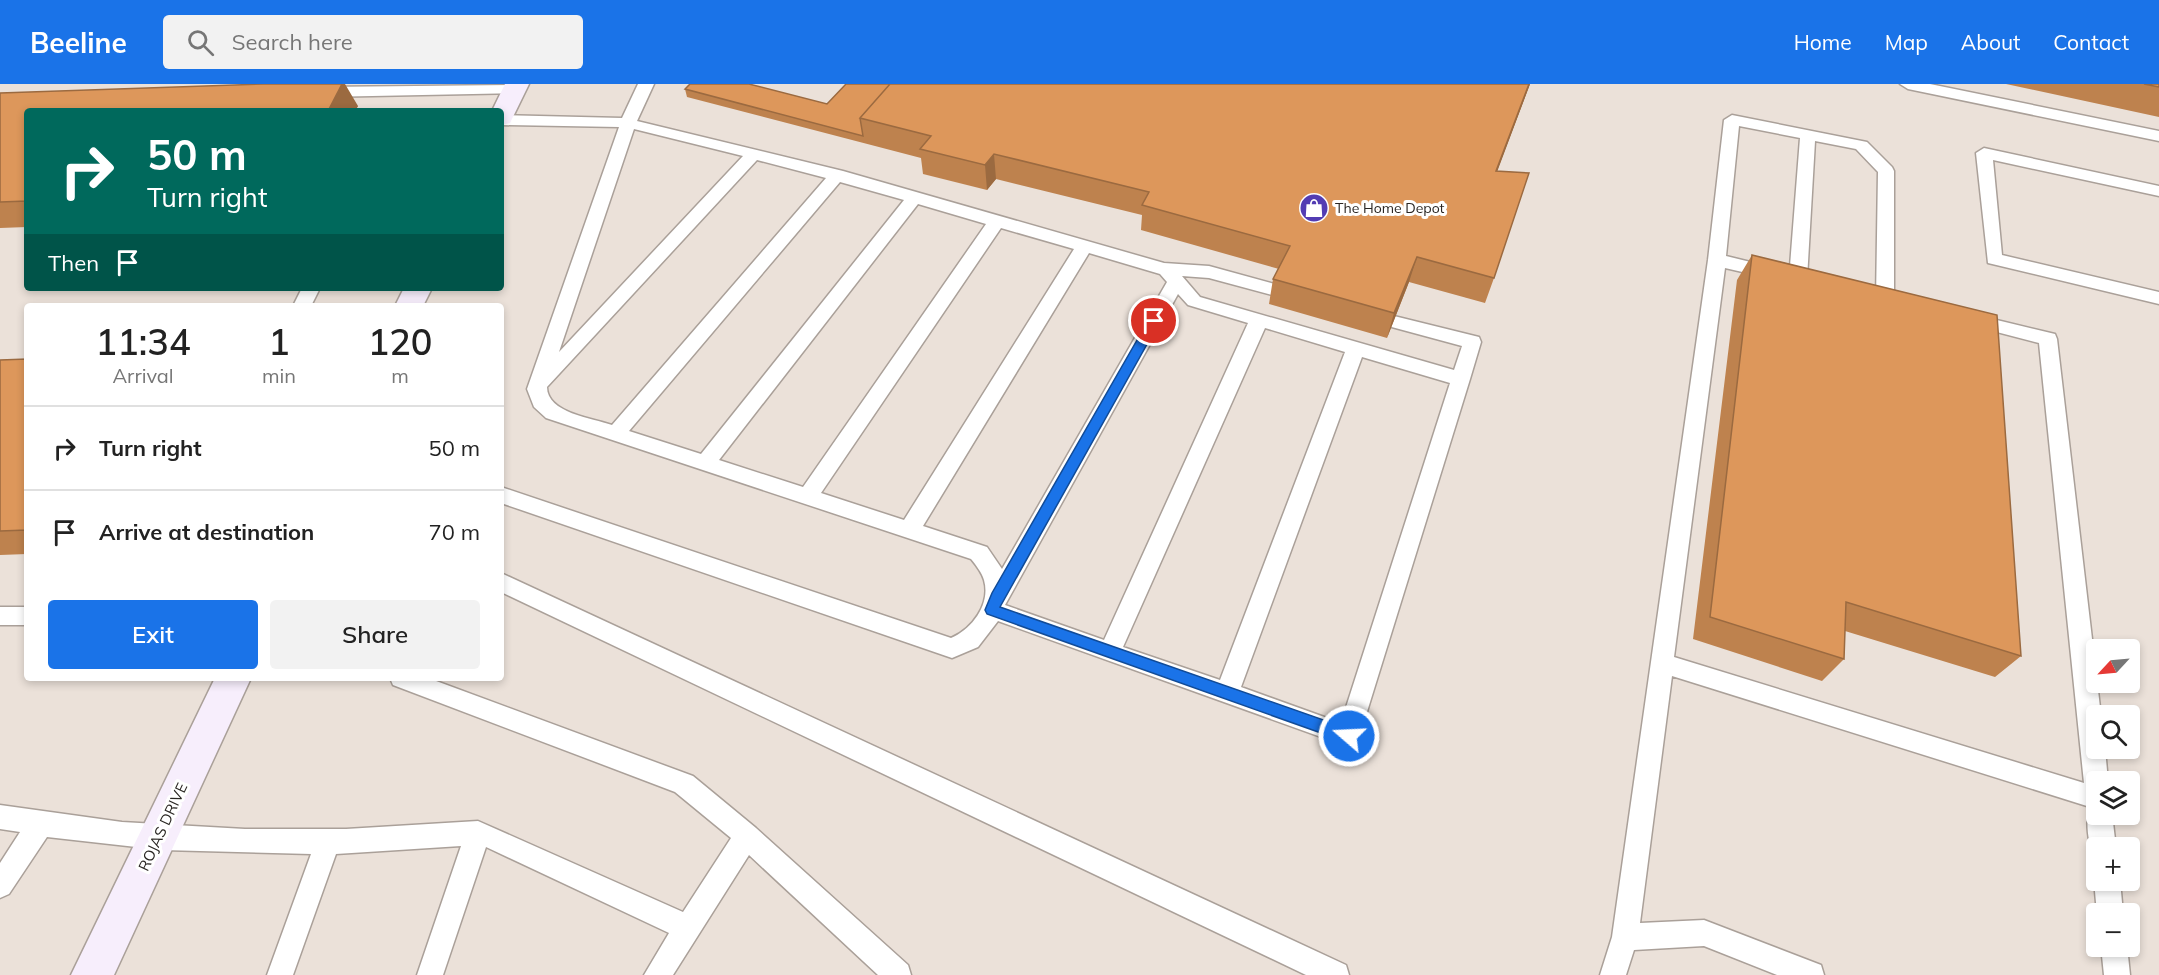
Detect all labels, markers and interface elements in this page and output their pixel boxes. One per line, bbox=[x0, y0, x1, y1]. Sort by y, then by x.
search box bbox=[163, 15, 583, 69]
text: Beeline bbox=[30, 25, 127, 60]
icon: search bbox=[184, 26, 217, 59]
text: Search here bbox=[232, 28, 353, 56]
text: Home bbox=[1794, 29, 1852, 55]
text: Map bbox=[1885, 29, 1928, 55]
text: About bbox=[1961, 29, 2020, 55]
text: Contact bbox=[2053, 29, 2129, 55]
text: 50 m bbox=[147, 128, 247, 181]
icon: right bbox=[48, 132, 126, 210]
text: Turn right bbox=[147, 180, 267, 214]
shop icon: The Home Depot bbox=[1298, 192, 1330, 224]
place label: The Home Depot bbox=[1335, 199, 1445, 217]
icon: arrive bbox=[111, 246, 144, 279]
text: Then bbox=[48, 249, 99, 277]
pin bbox=[1128, 295, 1179, 346]
icon: arrive bbox=[1137, 304, 1170, 337]
text: 11:34 bbox=[96, 319, 190, 364]
text: 1 bbox=[268, 319, 290, 364]
text: 120 bbox=[368, 319, 432, 364]
text: Arrival bbox=[112, 363, 174, 388]
text: min bbox=[262, 363, 296, 388]
text: m bbox=[391, 363, 409, 388]
icon: right bbox=[48, 432, 81, 465]
text: Turn right bbox=[99, 434, 202, 462]
text: 50 m bbox=[429, 434, 480, 462]
icon: arrive bbox=[48, 516, 81, 549]
text: Arrive at destination bbox=[99, 518, 314, 546]
text: 70 m bbox=[429, 518, 480, 546]
button: Exit bbox=[48, 600, 258, 669]
button: Share bbox=[270, 600, 480, 669]
north arrow bbox=[2086, 639, 2140, 693]
map controls bbox=[2086, 639, 2140, 957]
position arrow bbox=[1317, 704, 1381, 768]
button: search bbox=[2086, 705, 2140, 759]
button: layers bbox=[2086, 771, 2140, 825]
street label: ROJAS DRIVE bbox=[134, 779, 191, 874]
button: + bbox=[2086, 837, 2140, 891]
button: − bbox=[2086, 903, 2140, 957]

